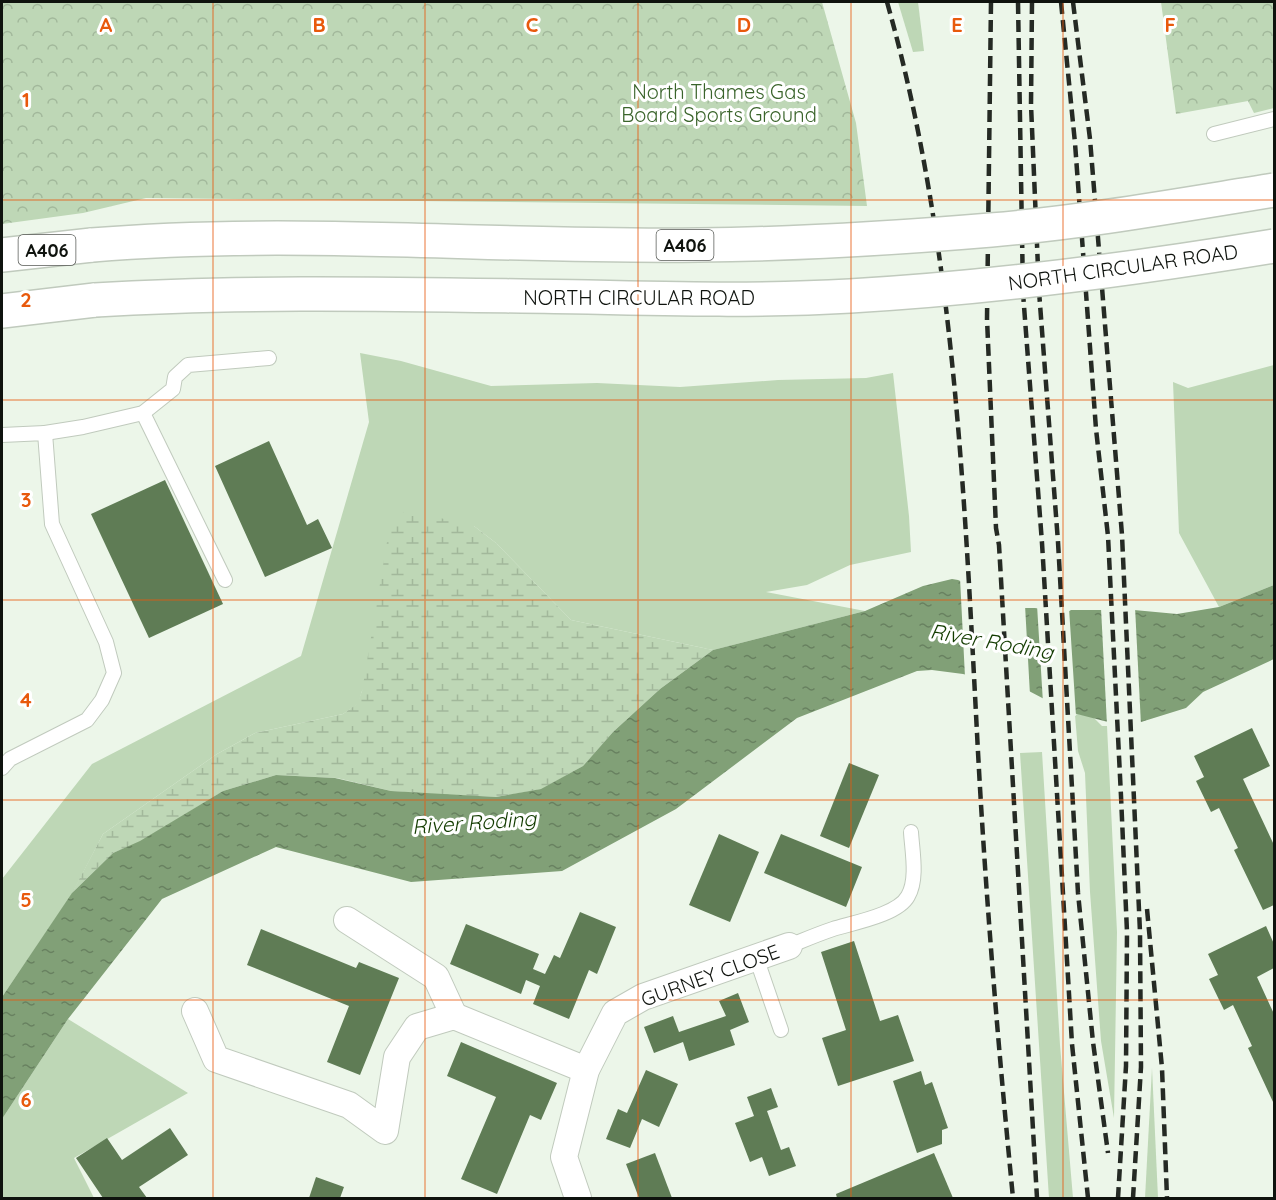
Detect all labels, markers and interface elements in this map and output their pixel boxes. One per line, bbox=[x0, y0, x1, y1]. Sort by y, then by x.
text: A bbox=[100, 12, 113, 37]
text: B bbox=[312, 12, 326, 37]
text: C bbox=[526, 12, 539, 37]
text: D bbox=[737, 12, 751, 37]
text: E bbox=[951, 12, 963, 37]
text: F bbox=[1164, 12, 1176, 37]
park label: North Thames Gas Board Sports Ground bbox=[621, 79, 817, 127]
text: 1 bbox=[22, 87, 30, 112]
road number: A406 bbox=[656, 230, 714, 260]
road number: A406 bbox=[18, 235, 76, 265]
street label: NORTH CIRCULAR ROAD bbox=[1007, 238, 1239, 296]
street label: NORTH CIRCULAR ROAD bbox=[523, 285, 755, 310]
text: 2 bbox=[20, 287, 32, 312]
text: 3 bbox=[21, 487, 31, 512]
water label: River Roding bbox=[928, 617, 1057, 665]
text: 4 bbox=[20, 687, 32, 712]
water label: River Roding bbox=[411, 805, 539, 839]
text: 5 bbox=[20, 887, 32, 912]
street label: GURNEY CLOSE bbox=[637, 938, 783, 1012]
text: 6 bbox=[20, 1087, 32, 1112]

